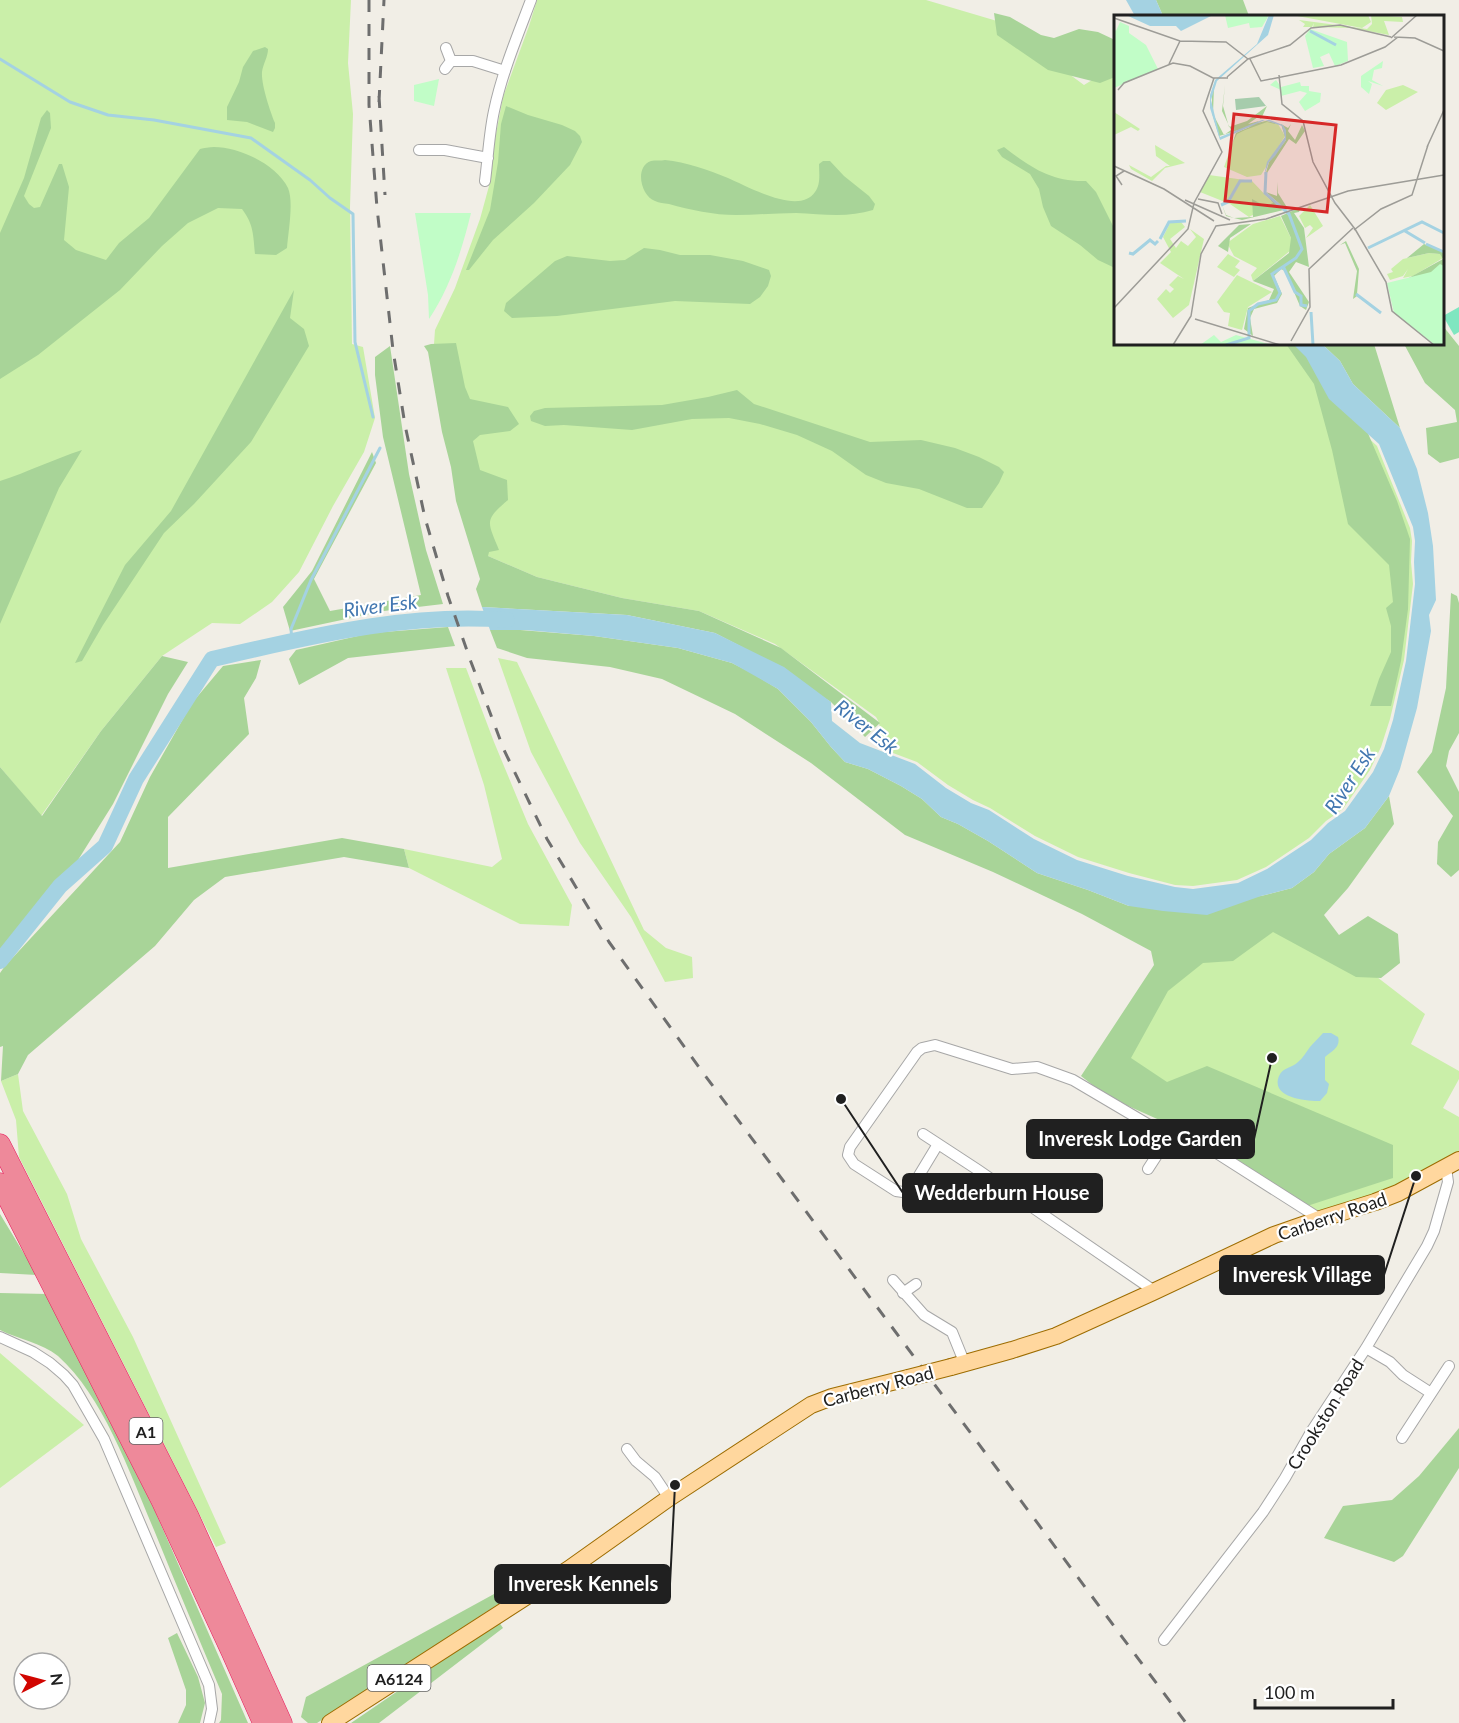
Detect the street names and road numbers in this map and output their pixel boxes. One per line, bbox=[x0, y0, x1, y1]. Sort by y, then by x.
street label: Carberry Road bbox=[1275, 1187, 1389, 1245]
street label: Crookston Road bbox=[1282, 1354, 1368, 1474]
street label: Carberry Road bbox=[820, 1361, 936, 1411]
road number: A1 bbox=[130, 1418, 162, 1444]
road number: A6124 bbox=[368, 1665, 430, 1691]

